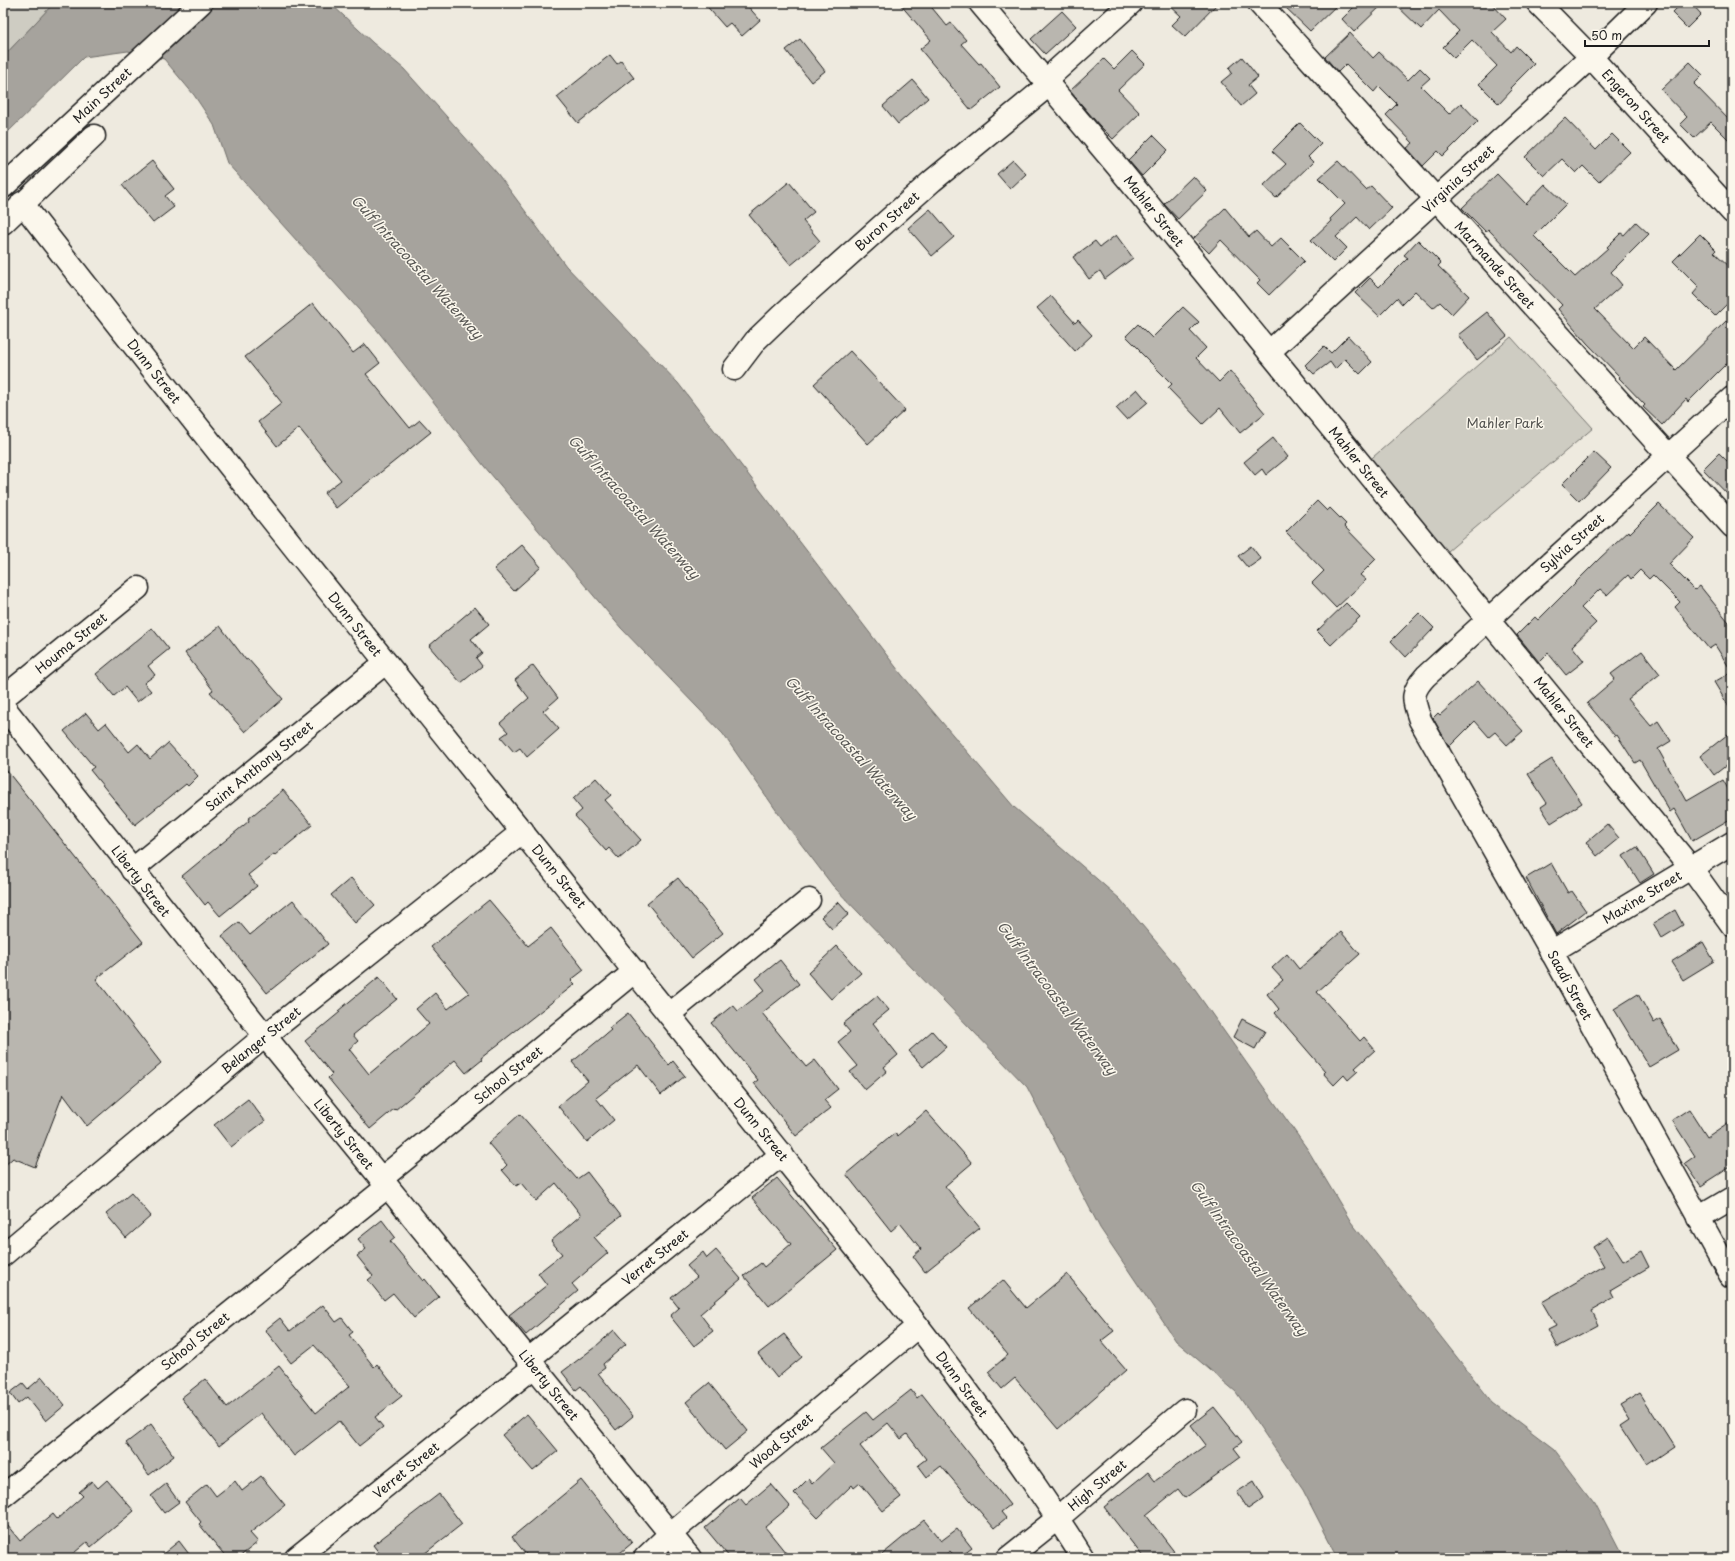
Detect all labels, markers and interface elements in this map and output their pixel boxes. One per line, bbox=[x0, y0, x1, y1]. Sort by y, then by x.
scale bar bbox=[1585, 22, 1709, 48]
text: 50 m bbox=[1591, 26, 1622, 44]
street label: Main Street bbox=[68, 62, 135, 127]
street label: Engeron Street bbox=[1598, 64, 1675, 147]
street label: Virginia Street bbox=[1417, 140, 1498, 217]
street label: Mahler Street bbox=[1120, 171, 1189, 250]
street label: Buron Street bbox=[850, 187, 923, 255]
water label: Gulf Intracoastal Waterway bbox=[347, 190, 489, 344]
street label: Marmande Street bbox=[1451, 217, 1540, 313]
street label: Dunn Street bbox=[123, 334, 186, 407]
park label: Mahler Park bbox=[1467, 413, 1544, 432]
street label: Mahler Street bbox=[1325, 422, 1394, 501]
water label: Gulf Intracoastal Waterway bbox=[564, 430, 706, 584]
street label: Sylvia Street bbox=[1536, 509, 1608, 577]
street label: Dunn Street bbox=[324, 587, 387, 660]
street label: Houma Street bbox=[31, 608, 111, 678]
water label: Gulf Intracoastal Waterway bbox=[781, 671, 923, 825]
street label: Mahler Street bbox=[1530, 672, 1599, 751]
street label: Saint Anthony Street bbox=[201, 716, 317, 815]
street label: Dunn Street bbox=[528, 840, 591, 912]
street label: Liberty Street bbox=[107, 841, 175, 920]
street label: Maxine Street bbox=[1598, 865, 1685, 928]
water label: Gulf Intracoastal Waterway bbox=[993, 916, 1123, 1080]
street label: Saadi Street bbox=[1543, 946, 1597, 1023]
street label: Belanger Street bbox=[217, 1002, 304, 1078]
street label: School Street bbox=[469, 1041, 546, 1108]
street label: Dunn Street bbox=[730, 1093, 793, 1165]
street label: Liberty Street bbox=[310, 1094, 379, 1173]
water label: Gulf Intracoastal Waterway bbox=[1186, 1176, 1314, 1341]
street label: Verret Street bbox=[617, 1224, 692, 1289]
street label: School Street bbox=[156, 1307, 233, 1374]
street label: Liberty Street bbox=[515, 1345, 584, 1424]
street label: Dunn Street bbox=[932, 1347, 993, 1421]
street label: Wood Street bbox=[745, 1408, 817, 1473]
street label: Verret Street bbox=[368, 1437, 443, 1502]
street label: High Street bbox=[1063, 1454, 1130, 1515]

